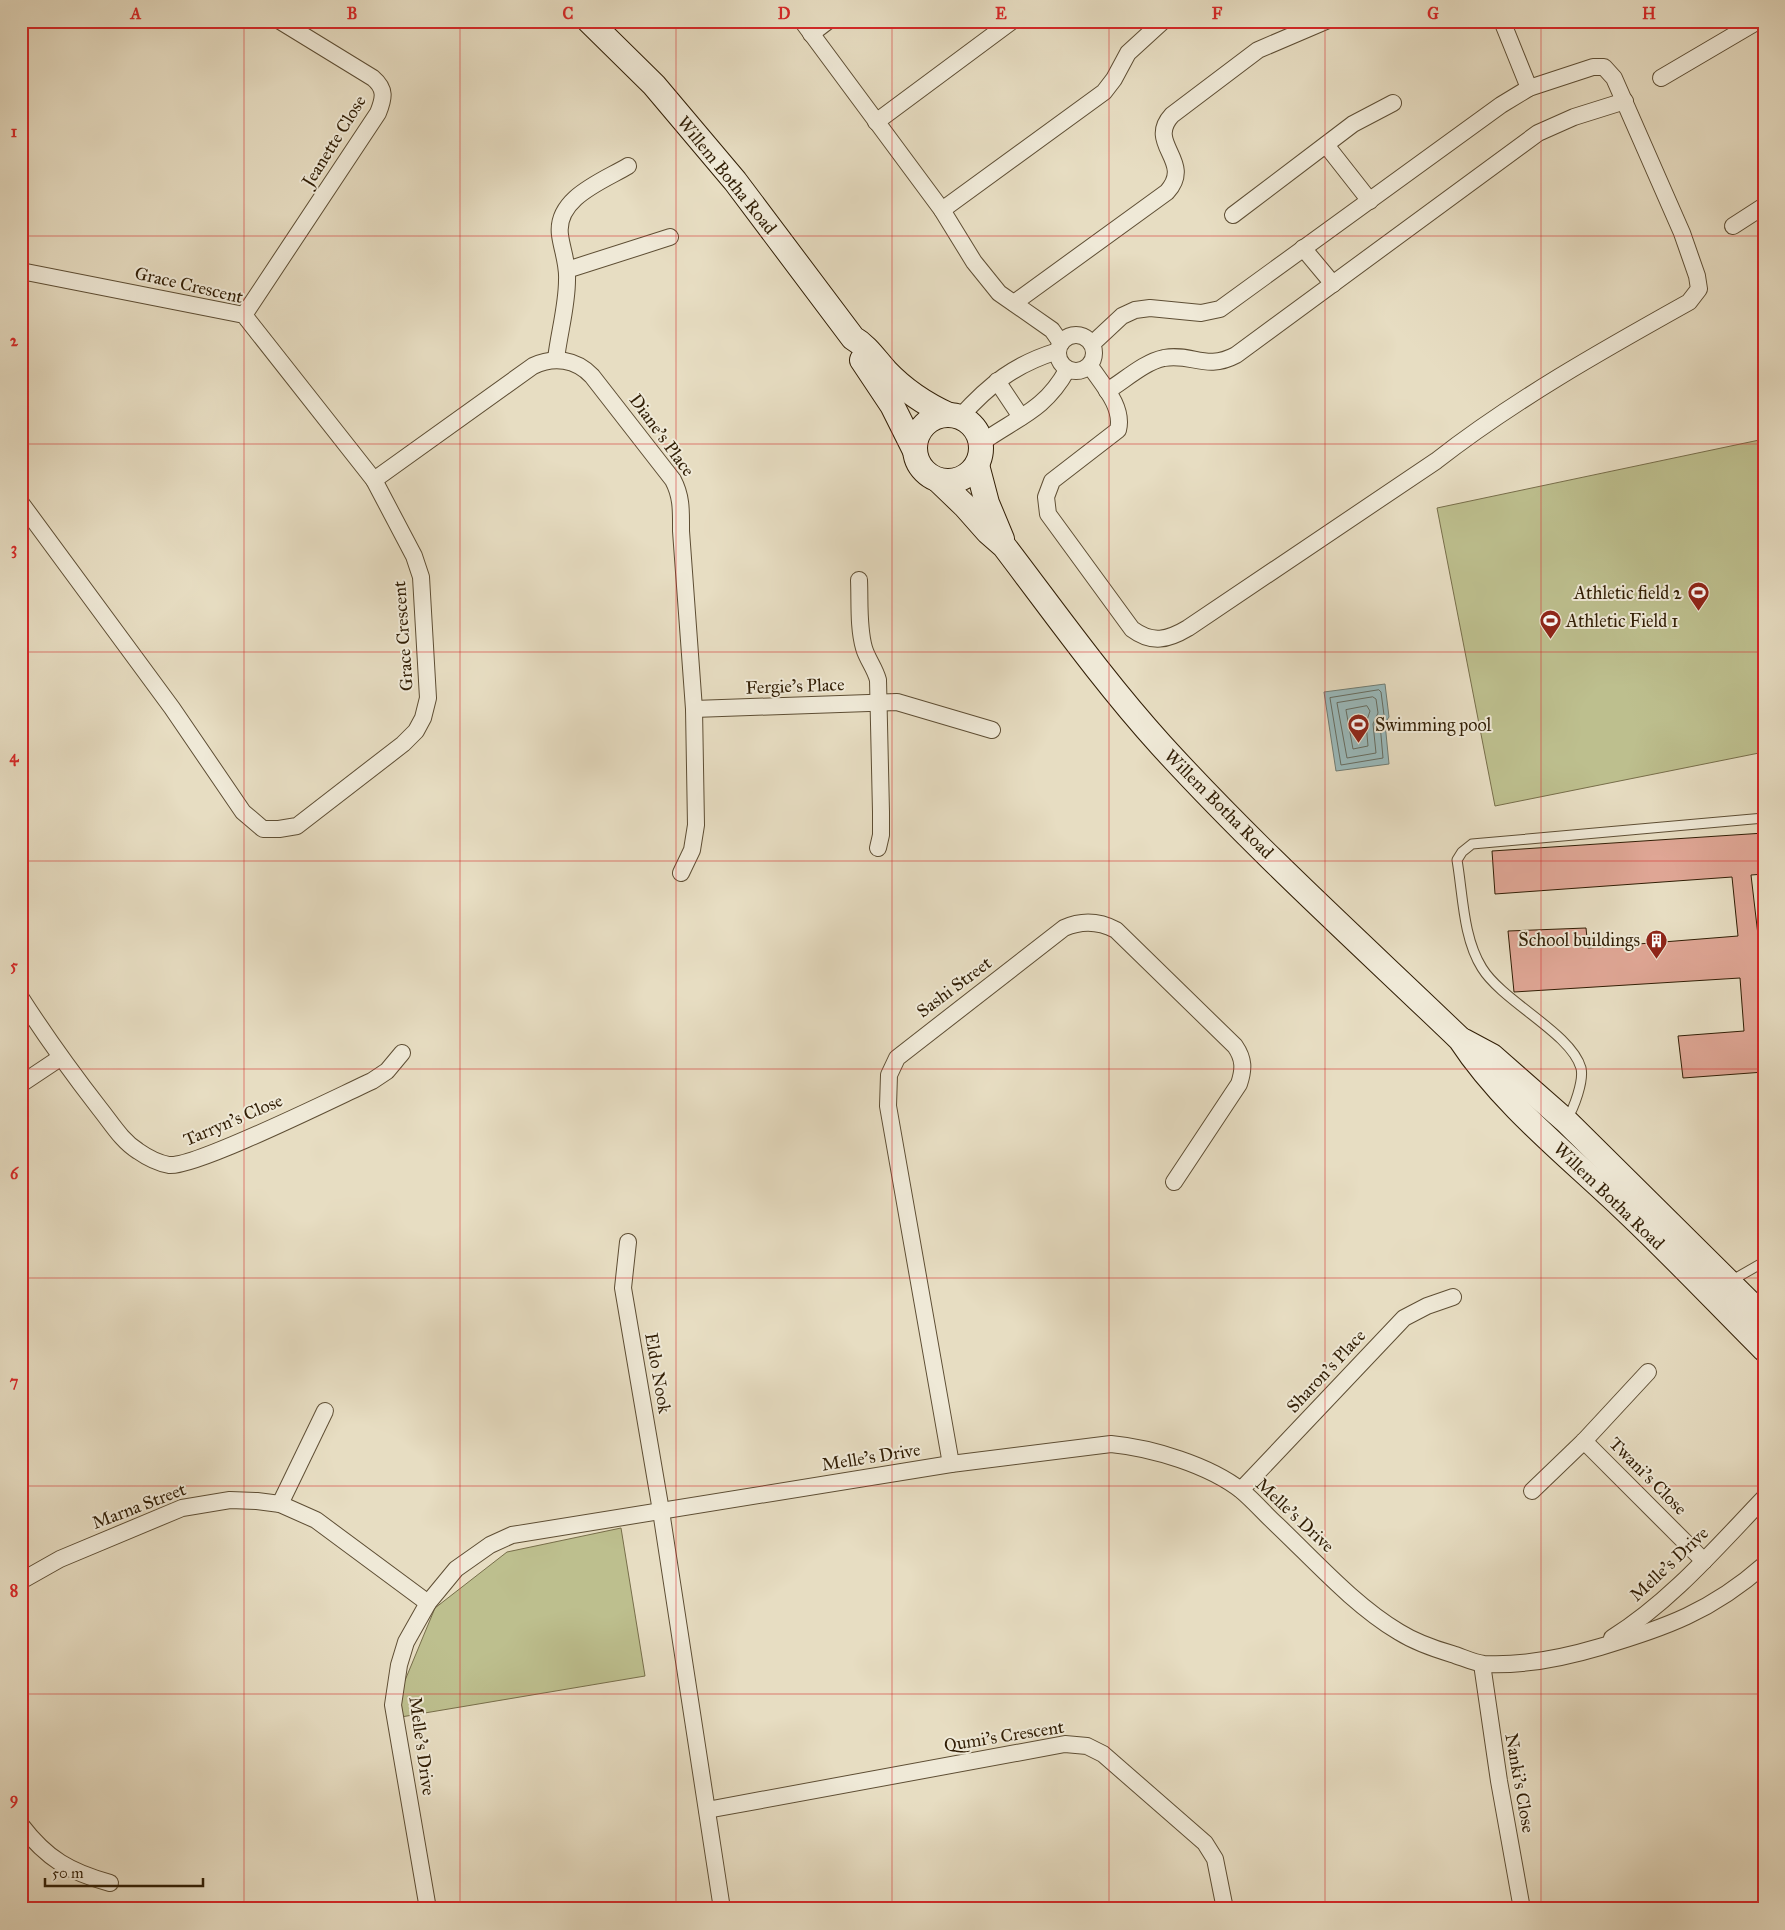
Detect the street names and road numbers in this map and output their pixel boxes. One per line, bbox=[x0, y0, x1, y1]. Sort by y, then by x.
street label: Jeanette Close bbox=[296, 91, 372, 193]
street label: Willem Botha Road bbox=[673, 112, 781, 238]
street label: Grace Crescent bbox=[133, 262, 246, 308]
street label: Diane's Place bbox=[625, 389, 699, 481]
street label: Grace Crescent bbox=[388, 579, 418, 692]
street label: Fergie's Place bbox=[745, 673, 845, 700]
street label: Willem Botha Road bbox=[1160, 745, 1278, 863]
street label: Sashi Street bbox=[912, 951, 996, 1022]
street label: Tarryn's Close bbox=[180, 1089, 286, 1151]
street label: Willem Botha Road bbox=[1549, 1138, 1669, 1254]
street label: Sharon's Place bbox=[1282, 1325, 1370, 1417]
street label: Eldo Nook bbox=[640, 1331, 676, 1416]
street label: Twani's Close bbox=[1604, 1432, 1692, 1520]
street label: Melle's Drive bbox=[820, 1438, 922, 1476]
street label: Melle's Drive bbox=[1251, 1473, 1339, 1557]
street label: Marna Street bbox=[89, 1478, 190, 1534]
street label: Melle's Drive bbox=[1625, 1522, 1713, 1606]
street label: Melle's Drive bbox=[404, 1695, 440, 1797]
street label: Qumi's Crescent bbox=[942, 1716, 1066, 1756]
street label: Nanki's Close bbox=[1500, 1732, 1540, 1834]

